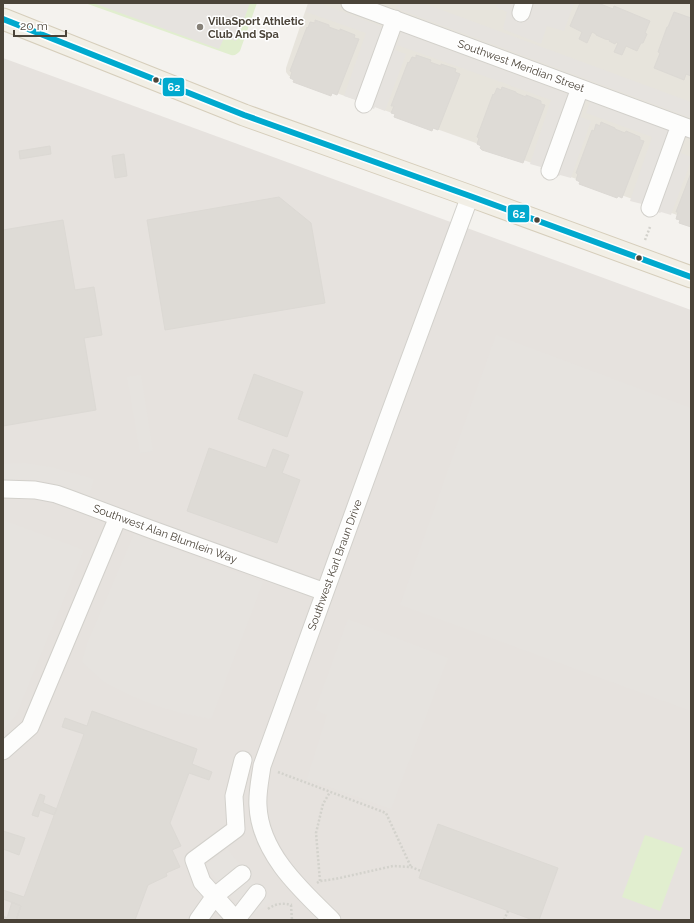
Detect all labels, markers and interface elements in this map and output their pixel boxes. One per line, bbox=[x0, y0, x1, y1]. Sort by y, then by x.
scale bar bbox=[14, 12, 66, 38]
place label: VillaSport Athletic Club And Spa bbox=[208, 15, 304, 41]
text: 20 m bbox=[20, 19, 48, 33]
marker: VillaSport Athletic Club And Spa bbox=[195, 22, 205, 32]
street label: Southwest Meridian Street bbox=[456, 37, 586, 95]
unlabelled marker bbox=[151, 75, 161, 85]
line badge: 62 bbox=[162, 77, 185, 97]
text: 62 bbox=[168, 81, 180, 94]
line badge: 62 bbox=[507, 204, 530, 223]
text: 62 bbox=[513, 208, 525, 221]
unlabelled marker bbox=[532, 215, 542, 225]
unlabelled marker bbox=[634, 253, 644, 263]
street label: Southwest Karl Braun Drive bbox=[305, 497, 365, 632]
street label: Southwest Alan Blumlein Way bbox=[91, 502, 239, 566]

